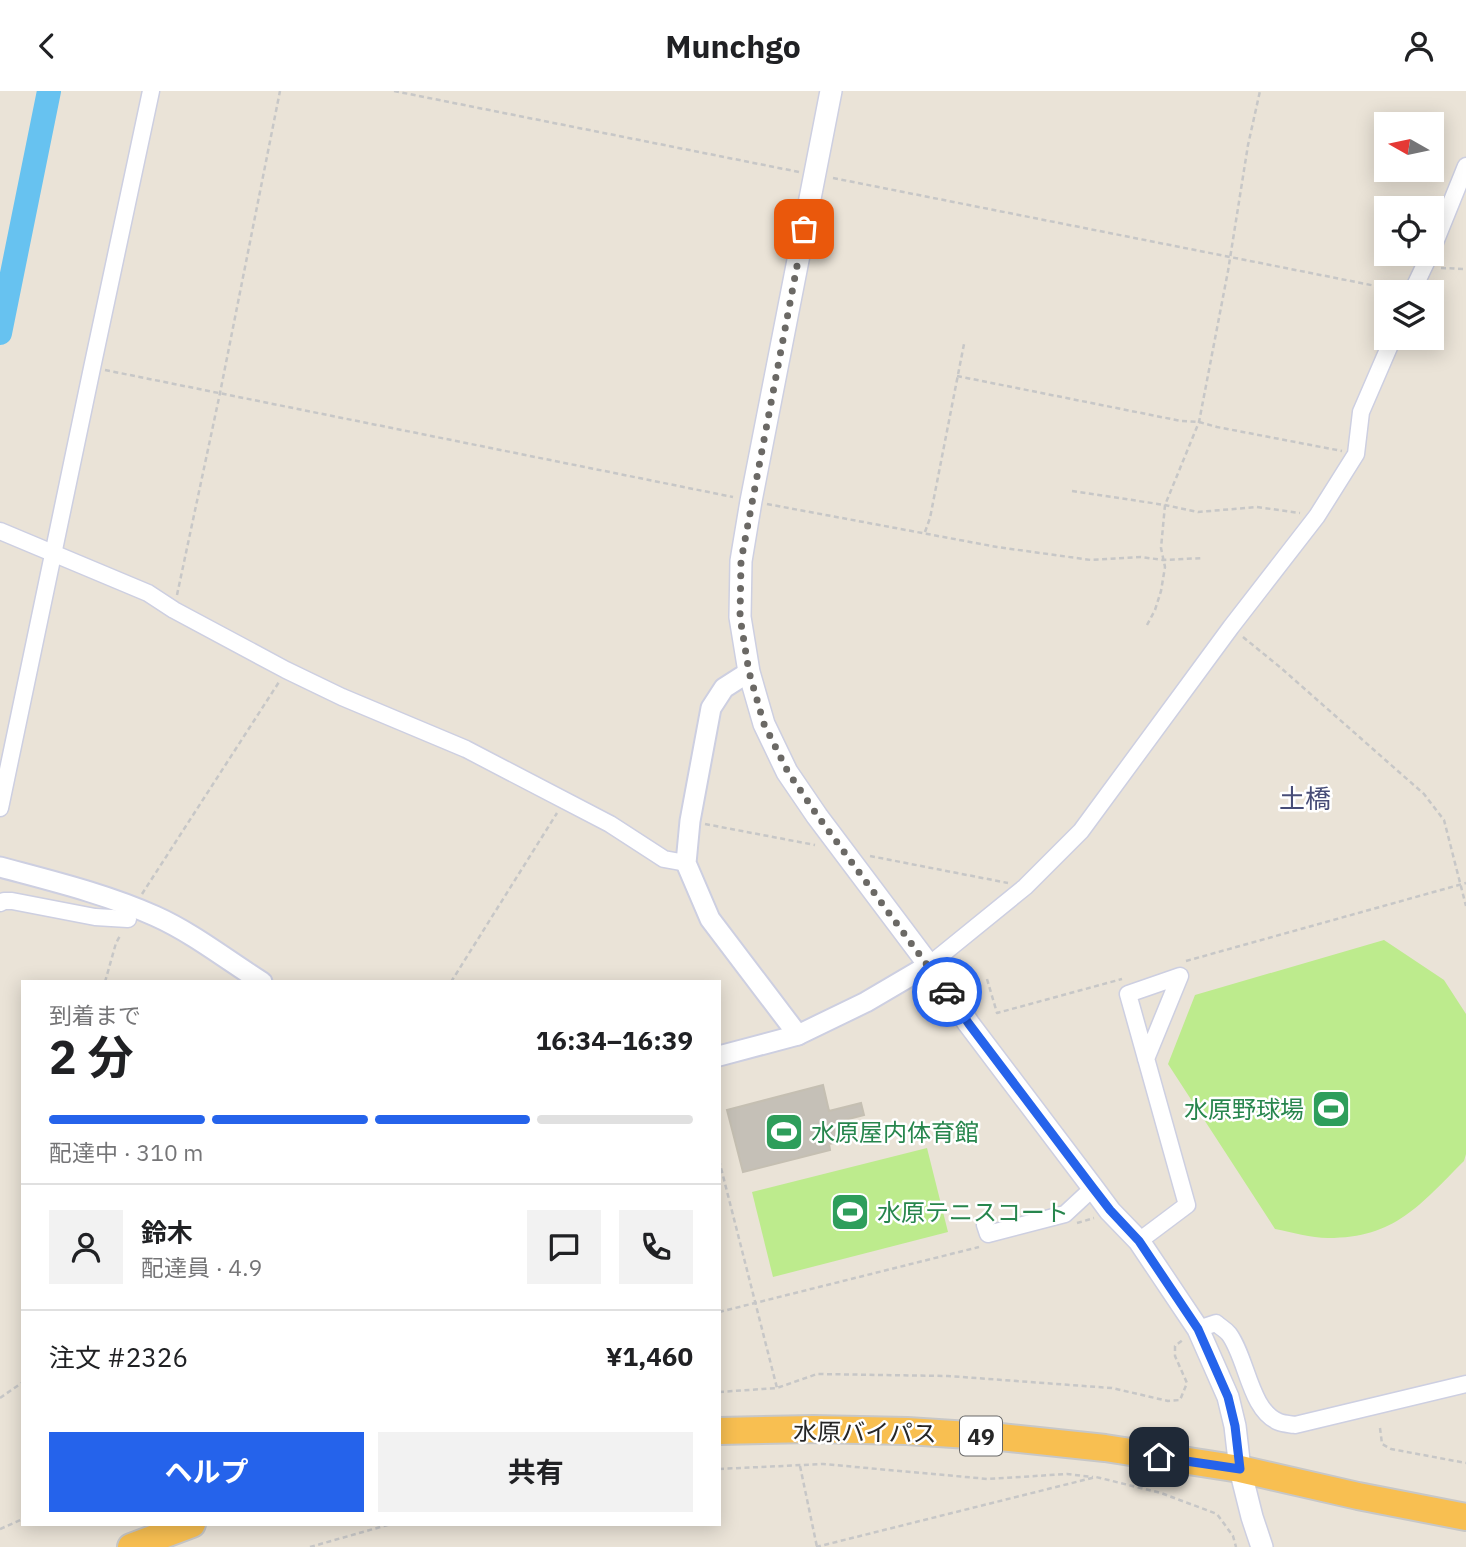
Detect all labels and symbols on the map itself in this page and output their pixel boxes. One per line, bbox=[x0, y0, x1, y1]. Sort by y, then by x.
north arrow bbox=[1374, 112, 1444, 182]
pin bbox=[774, 199, 834, 259]
district label: 土橋 bbox=[1279, 781, 1331, 815]
courier bbox=[912, 957, 982, 1027]
sports icon: 水原野球場 bbox=[1310, 1088, 1352, 1130]
place label: 水原野球場 bbox=[1184, 1093, 1304, 1125]
sports icon: 水原屋内体育館 bbox=[763, 1111, 805, 1153]
place label: 水原屋内体育館 bbox=[811, 1116, 979, 1148]
sports icon: 水原テニスコート bbox=[829, 1191, 871, 1233]
place label: 水原テニスコート bbox=[877, 1196, 1069, 1228]
street label: 水原バイパス bbox=[793, 1415, 937, 1449]
road number: 49 bbox=[960, 1417, 1002, 1455]
pin bbox=[1129, 1427, 1189, 1487]

